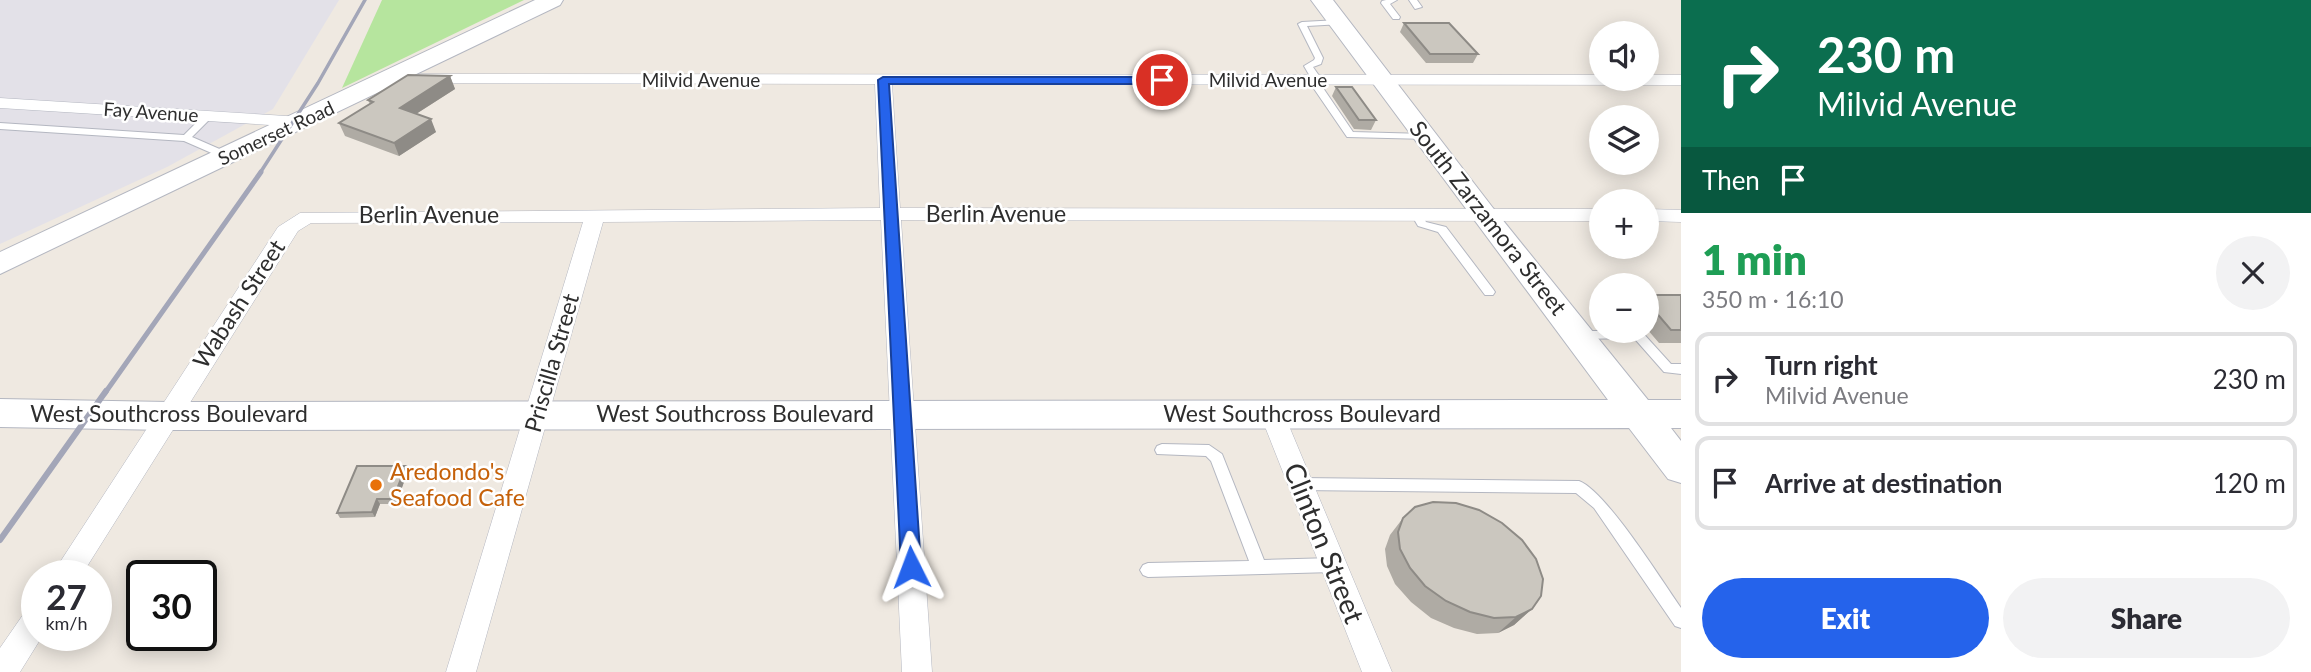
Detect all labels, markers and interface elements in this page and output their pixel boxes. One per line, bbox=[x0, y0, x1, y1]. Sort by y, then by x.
map controls bbox=[1589, 21, 1659, 343]
button: sound bbox=[1589, 21, 1659, 91]
text: 230 m bbox=[1817, 25, 1955, 83]
icon: right bbox=[1702, 28, 1793, 119]
pin bbox=[1132, 50, 1192, 110]
icon: arrive bbox=[1143, 61, 1181, 99]
street label: Milvid Avenue bbox=[642, 68, 760, 91]
street label: Milvid Avenue bbox=[1209, 68, 1327, 91]
text: Milvid Avenue bbox=[1817, 84, 2017, 123]
street label: Somerset Road bbox=[214, 96, 338, 170]
street label: Fay Avenue bbox=[103, 97, 199, 126]
button: layers bbox=[1589, 105, 1659, 175]
street label: South Zarzamora Street bbox=[1404, 115, 1574, 321]
icon: arrive bbox=[1774, 161, 1812, 199]
text: Then bbox=[1702, 164, 1760, 196]
button: + bbox=[1589, 189, 1659, 259]
street label: Berlin Avenue bbox=[926, 199, 1066, 227]
street label: Berlin Avenue bbox=[359, 200, 499, 228]
street label: Wabash Street bbox=[186, 233, 290, 373]
text: 1 min bbox=[1702, 234, 1807, 284]
button: close bbox=[2216, 236, 2290, 310]
button: − bbox=[1589, 273, 1659, 343]
text: 350 m · 16:10 bbox=[1702, 285, 1844, 313]
street label: Priscilla Street bbox=[518, 290, 584, 435]
text: Turn right bbox=[1765, 349, 1878, 381]
icon: right bbox=[1706, 360, 1744, 398]
text: 230 m bbox=[2213, 363, 2286, 395]
text: Milvid Avenue bbox=[1765, 381, 1909, 409]
street label: West Southcross Boulevard bbox=[30, 399, 308, 427]
street label: West Southcross Boulevard bbox=[596, 399, 874, 427]
street label: West Southcross Boulevard bbox=[1163, 399, 1441, 427]
place label: Aredondo's Seafood Cafe bbox=[390, 457, 525, 511]
street label: Clinton Street bbox=[1277, 458, 1372, 628]
icon: arrive bbox=[1706, 464, 1744, 502]
text: Arrive at destination bbox=[1765, 467, 2002, 499]
text: 120 m bbox=[2213, 467, 2286, 499]
marker: Aredondo's Seafood Cafe bbox=[368, 477, 384, 493]
position arrow bbox=[874, 530, 948, 604]
speed limit sign: 30 bbox=[126, 560, 217, 651]
text: 27 bbox=[46, 575, 87, 617]
button: Exit bbox=[1702, 578, 1989, 658]
button: Share bbox=[2003, 578, 2290, 658]
text: km/h bbox=[45, 612, 88, 634]

